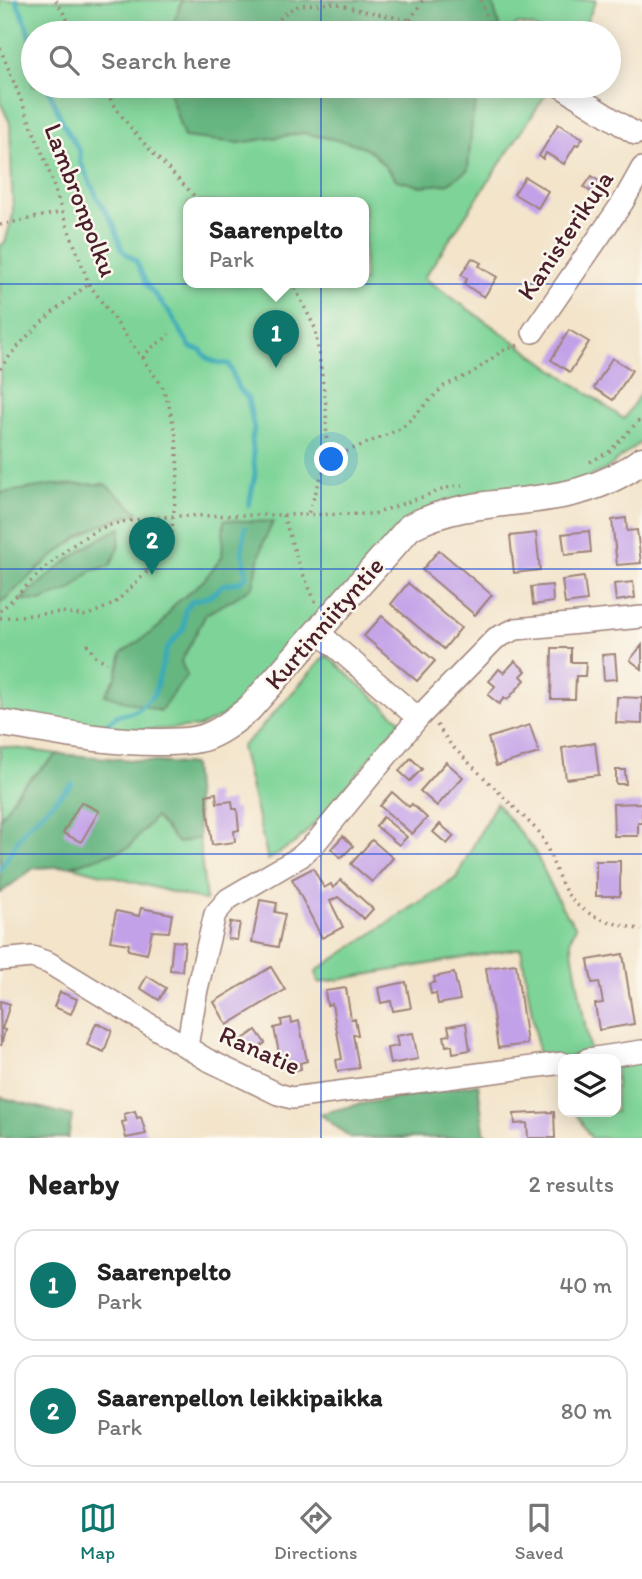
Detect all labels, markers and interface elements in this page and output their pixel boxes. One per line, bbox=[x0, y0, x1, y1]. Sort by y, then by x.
search box bbox=[21, 21, 621, 98]
icon: search bbox=[45, 41, 83, 79]
text: Search here bbox=[101, 44, 231, 76]
street label: Lambronpolku bbox=[37, 119, 125, 281]
street label: Kanisterikuja bbox=[510, 164, 620, 306]
popup bbox=[183, 197, 369, 288]
text: Saarenpelto bbox=[209, 213, 343, 245]
text: Park bbox=[209, 245, 254, 273]
pin: 1 bbox=[253, 310, 299, 368]
your location bbox=[314, 442, 348, 476]
pin: 2 bbox=[129, 517, 175, 575]
street label: Kurtinniityntie bbox=[258, 550, 390, 696]
street label: Ranatie bbox=[214, 1018, 306, 1082]
map controls bbox=[558, 1054, 621, 1117]
button: layers bbox=[558, 1054, 621, 1117]
text: Nearby bbox=[28, 1165, 119, 1202]
text: 2 results bbox=[528, 1170, 614, 1198]
text: Saarenpelto bbox=[97, 1255, 231, 1287]
text: 1 bbox=[48, 1271, 58, 1299]
text: 40 m bbox=[559, 1271, 612, 1299]
text: Park bbox=[97, 1287, 142, 1315]
text: Saarenpellon leikkipaikka bbox=[97, 1381, 383, 1413]
text: 2 bbox=[47, 1397, 59, 1425]
text: 80 m bbox=[561, 1397, 612, 1425]
text: Park bbox=[97, 1413, 142, 1441]
tab: Map bbox=[79, 1499, 117, 1564]
tab: Directions bbox=[274, 1499, 358, 1564]
tab: Saved bbox=[515, 1499, 563, 1564]

